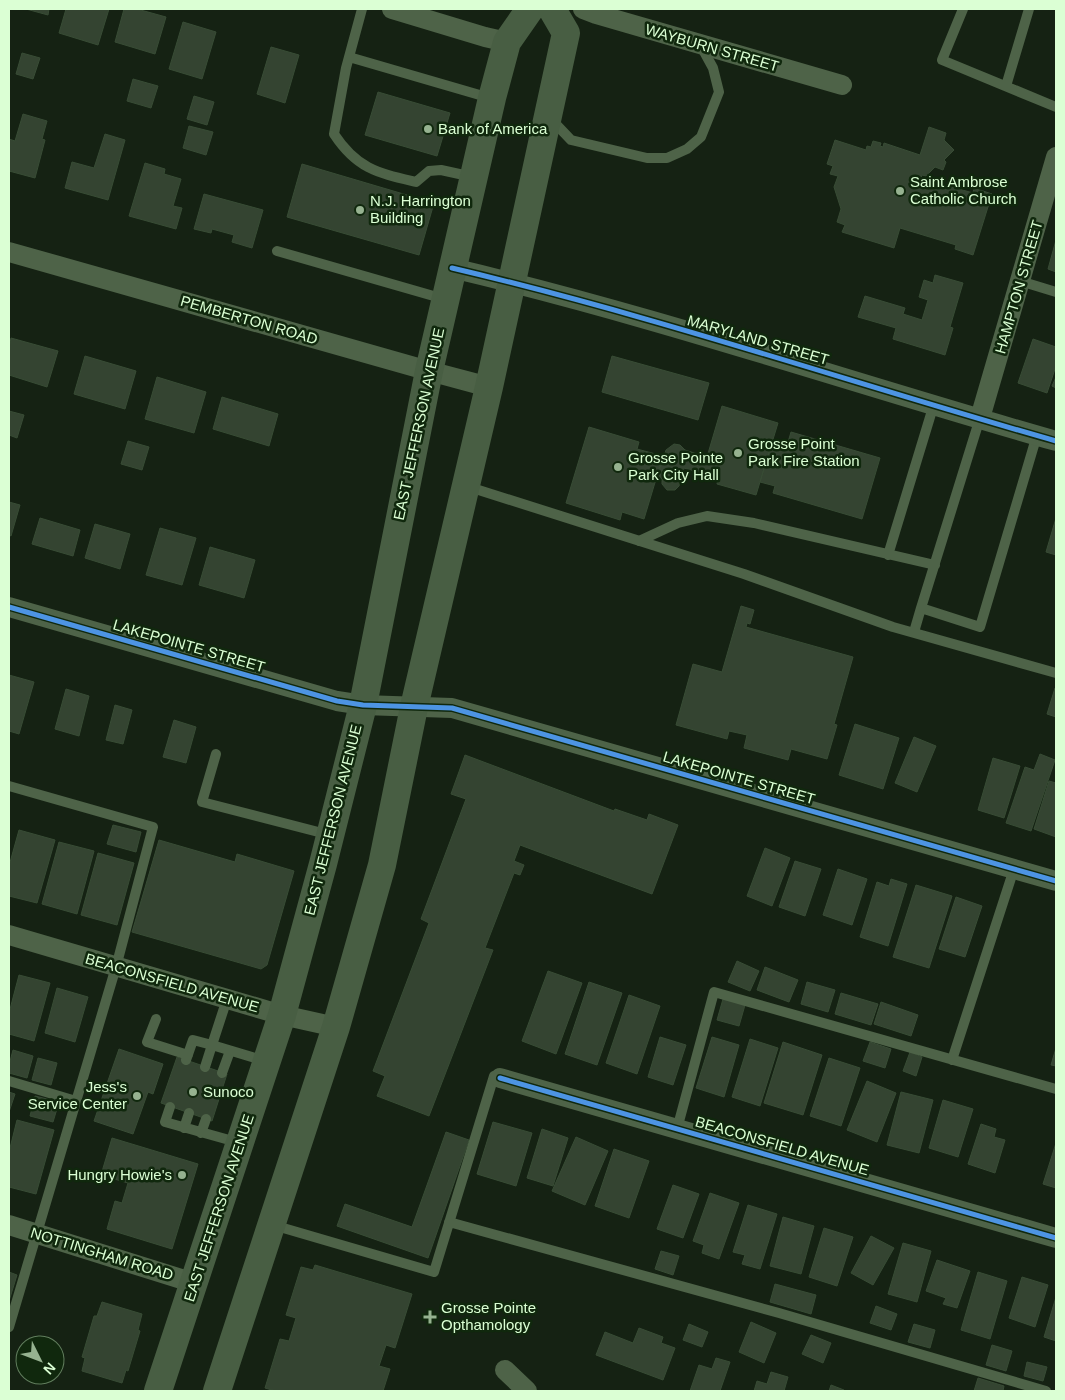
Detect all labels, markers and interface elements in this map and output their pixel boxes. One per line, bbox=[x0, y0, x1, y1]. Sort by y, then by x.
street label: WAYBURN STREET bbox=[643, 20, 781, 75]
place label: Bank of America bbox=[438, 120, 548, 137]
marker: Bank of America bbox=[422, 123, 434, 135]
place label: Saint Ambrose Catholic Church bbox=[910, 173, 1017, 207]
marker: Saint Ambrose Catholic Church bbox=[894, 185, 906, 197]
place label: N.J. Harrington Building bbox=[370, 192, 471, 226]
marker: N.J. Harrington Building bbox=[354, 204, 366, 216]
street label: HAMPTON STREET bbox=[991, 218, 1046, 356]
street label: PEMBERTON ROAD bbox=[179, 292, 320, 347]
street label: MARYLAND STREET bbox=[685, 311, 831, 368]
street label: EAST JEFFERSON AVENUE bbox=[390, 326, 447, 522]
place label: Grosse Point Park Fire Station bbox=[748, 435, 860, 469]
marker: Grosse Point Park Fire Station bbox=[732, 447, 744, 459]
place label: Grosse Pointe Park City Hall bbox=[628, 449, 723, 483]
marker: Grosse Pointe Park City Hall bbox=[612, 461, 624, 473]
street label: LAKEPOINTE STREET bbox=[111, 616, 267, 675]
street label: EAST JEFFERSON AVENUE bbox=[301, 723, 364, 917]
street label: LAKEPOINTE STREET bbox=[661, 748, 817, 807]
street label: BEACONSFIELD AVENUE bbox=[83, 950, 261, 1015]
place label: Jess's Service Center bbox=[28, 1078, 127, 1112]
place label: Sunoco bbox=[203, 1083, 254, 1100]
marker: Sunoco bbox=[187, 1086, 199, 1098]
marker: Jess's Service Center bbox=[131, 1090, 143, 1102]
street label: EAST JEFFERSON AVENUE bbox=[180, 1112, 257, 1304]
street label: BEACONSFIELD AVENUE bbox=[693, 1113, 871, 1178]
place label: Hungry Howie's bbox=[67, 1166, 172, 1183]
marker: Hungry Howie's bbox=[176, 1169, 188, 1181]
street label: NOTTINGHAM ROAD bbox=[29, 1224, 176, 1283]
place label: Grosse Pointe Opthamology bbox=[441, 1299, 536, 1333]
marker: Grosse Pointe Opthamology bbox=[423, 1310, 437, 1324]
north arrow bbox=[15, 1335, 65, 1385]
text: N bbox=[40, 1360, 59, 1378]

